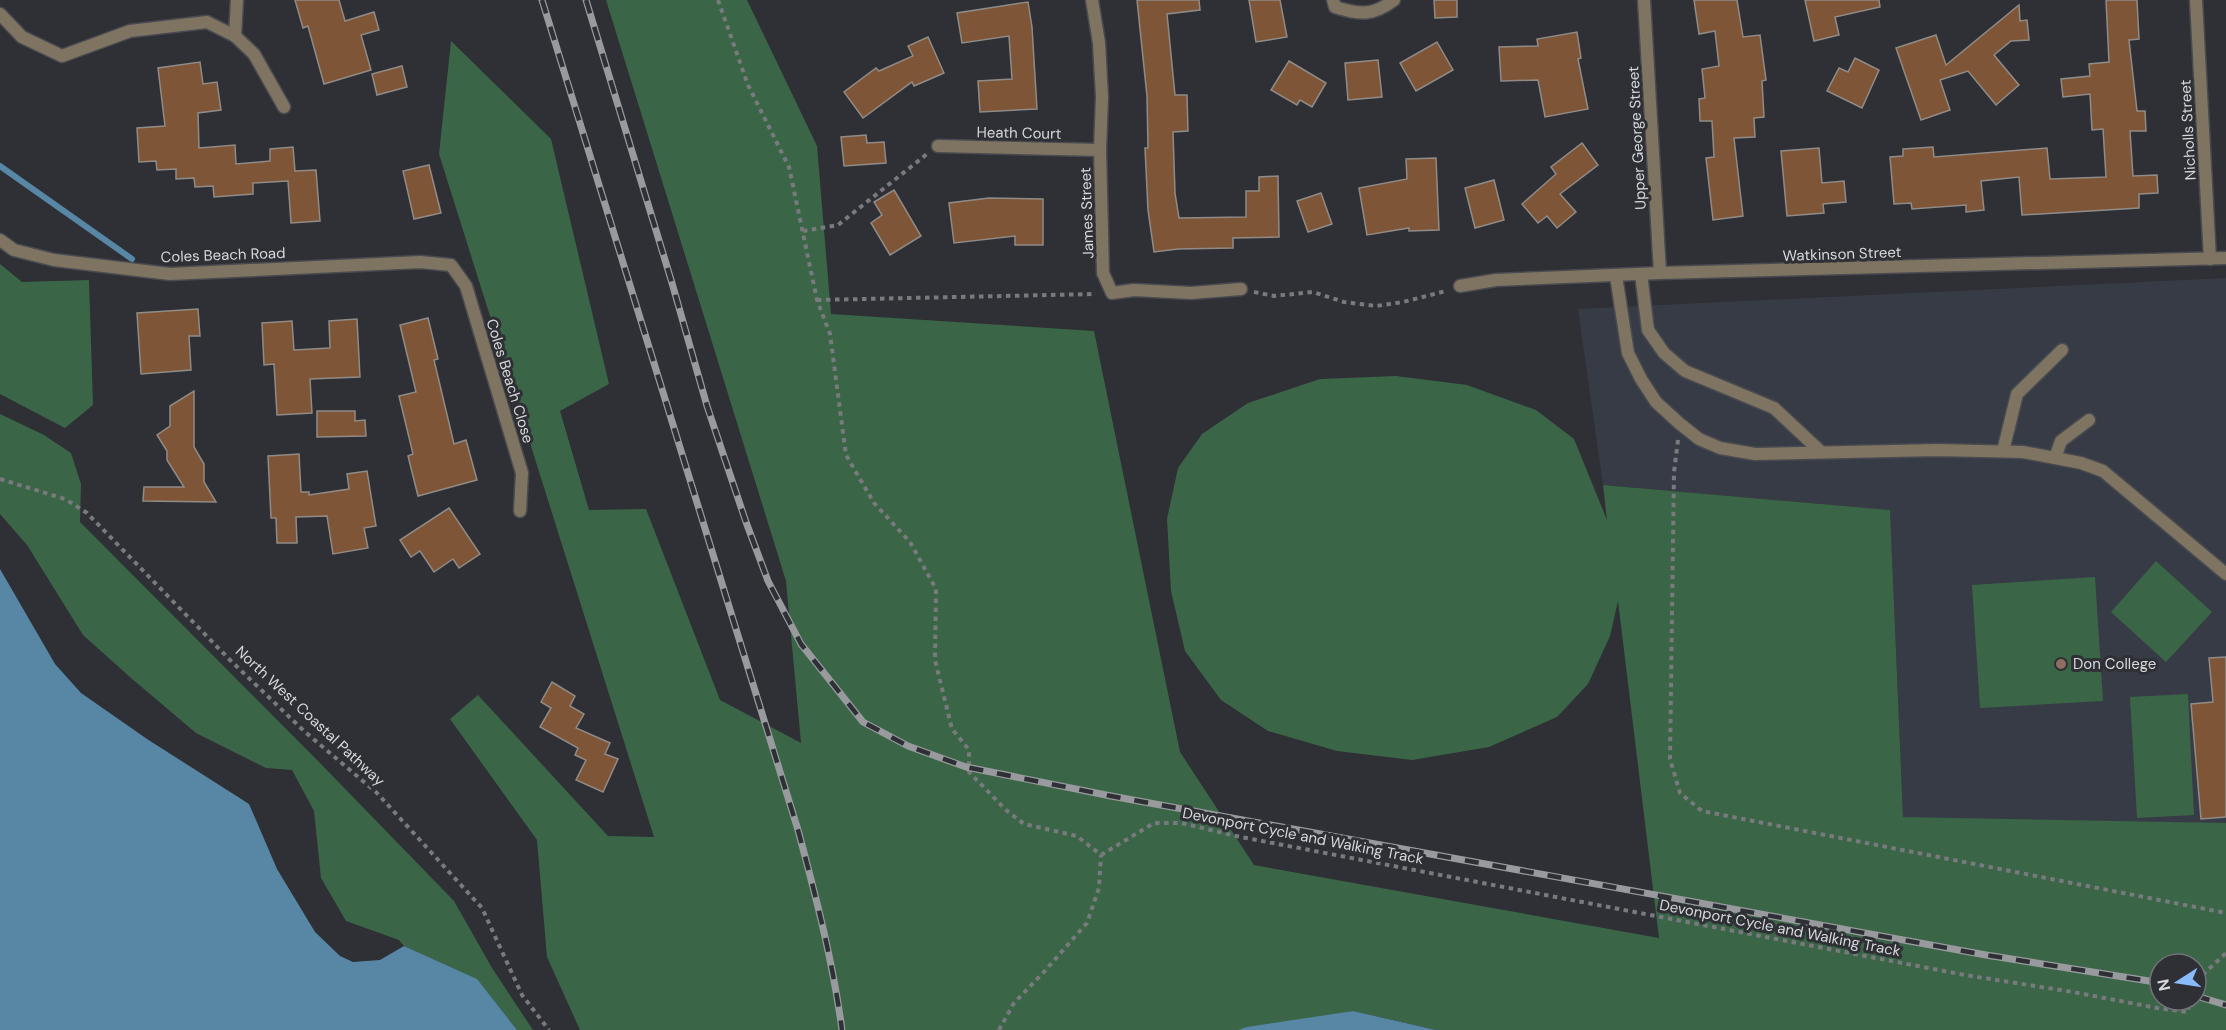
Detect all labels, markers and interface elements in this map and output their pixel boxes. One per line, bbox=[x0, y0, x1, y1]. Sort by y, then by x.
street label: Upper George Street bbox=[1623, 66, 1651, 210]
street label: Nicholls Street bbox=[2175, 79, 2201, 181]
street label: Heath Court bbox=[976, 122, 1062, 144]
street label: James Street bbox=[1075, 167, 1099, 259]
street label: Watkinson Street bbox=[1782, 242, 1902, 266]
street label: Coles Beach Road bbox=[160, 243, 286, 267]
street label: Coles Beach Close bbox=[482, 316, 538, 446]
street label: North West Coastal Pathway bbox=[231, 641, 389, 791]
place label: Don College bbox=[2073, 654, 2156, 674]
marker: Don College bbox=[2054, 657, 2068, 671]
street label: Devonport Cycle and Walking Track bbox=[1181, 803, 1426, 869]
street label: Devonport Cycle and Walking Track bbox=[1658, 895, 1903, 961]
north arrow bbox=[2148, 952, 2208, 1012]
text: N bbox=[2152, 977, 2175, 993]

